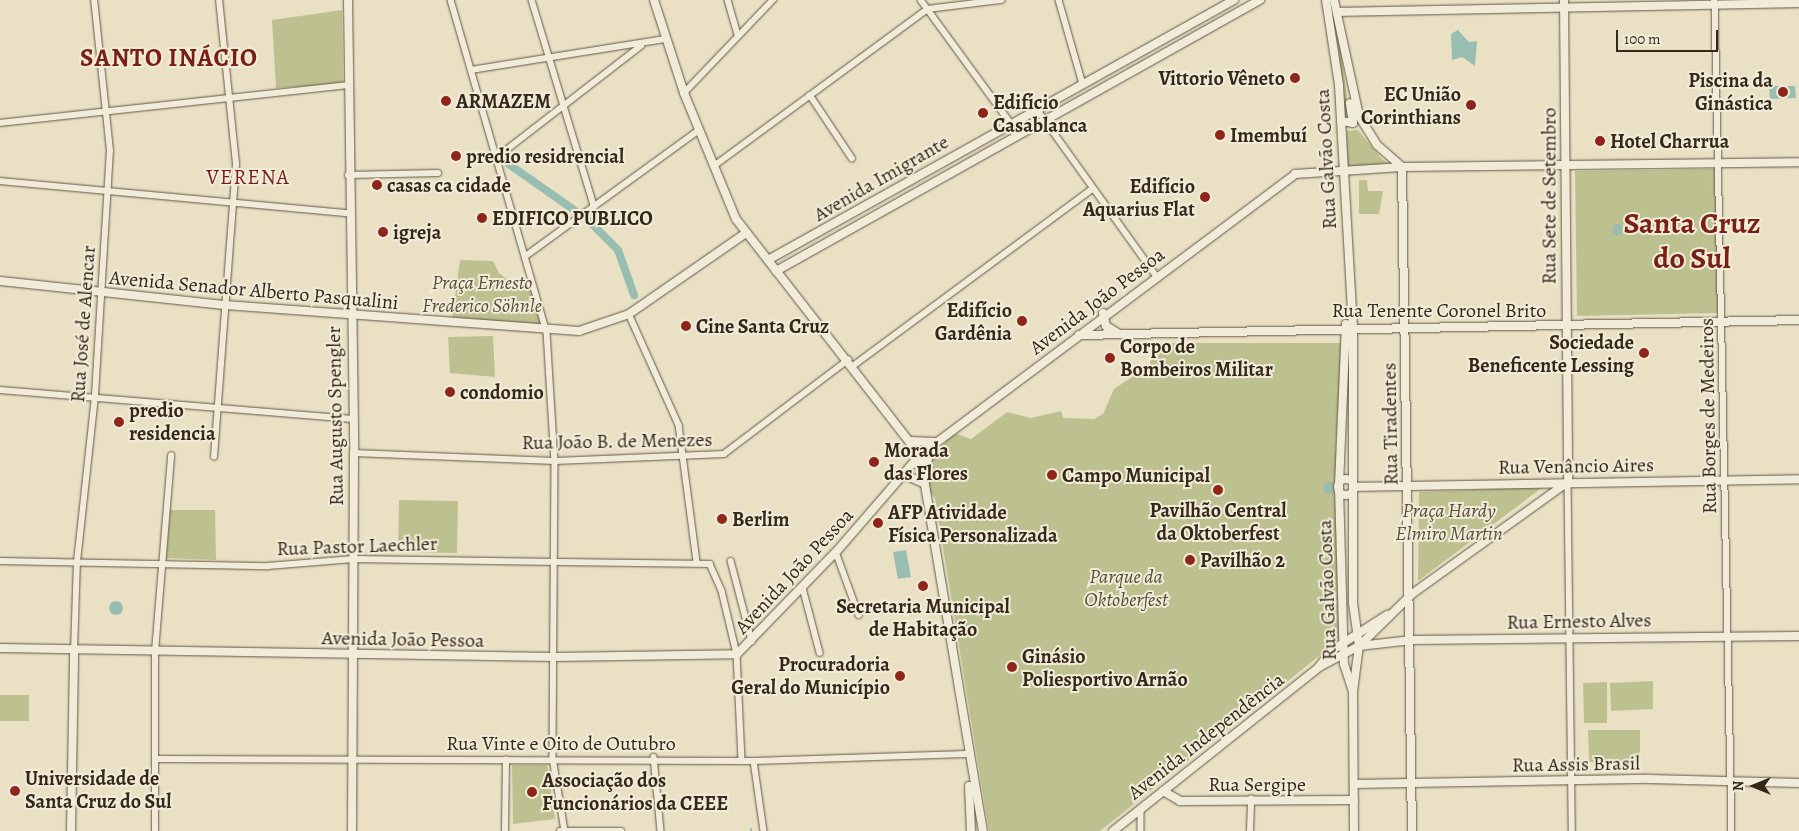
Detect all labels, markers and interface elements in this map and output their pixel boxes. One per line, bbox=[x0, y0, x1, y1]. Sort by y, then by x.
scale bar bbox=[1619, 20, 1722, 52]
text: 100 m bbox=[1624, 29, 1661, 49]
district label: SANTO INÁCIO bbox=[79, 43, 259, 73]
place label: Vittorio Vêneto bbox=[1158, 66, 1285, 90]
place label: Piscina da Ginástica bbox=[1688, 68, 1773, 115]
marker: Vittorio Vêneto bbox=[1289, 72, 1301, 84]
place label: EC União Corinthians bbox=[1361, 82, 1461, 129]
marker: Piscina da Ginástica bbox=[1777, 86, 1789, 98]
street label: Rua Galvão Costa bbox=[1310, 88, 1342, 230]
place label: ARMAZEM bbox=[456, 89, 551, 113]
place label: Edifício Casablanca bbox=[993, 90, 1087, 137]
marker: ARMAZEM bbox=[440, 95, 452, 107]
marker: EC União Corinthians bbox=[1465, 99, 1477, 111]
marker: Edifício Casablanca bbox=[977, 107, 989, 119]
street label: Rua Sete de Setembro bbox=[1537, 108, 1561, 284]
place label: Imembuí bbox=[1230, 123, 1307, 147]
marker: Imembuí bbox=[1214, 129, 1226, 141]
place label: Hotel Charrua bbox=[1610, 129, 1729, 153]
street label: Avenida Imigrante bbox=[809, 130, 953, 226]
marker: Hotel Charrua bbox=[1594, 135, 1606, 147]
place label: predio residrencial bbox=[466, 144, 624, 168]
marker: predio residrencial bbox=[450, 150, 462, 162]
district label: VERENA bbox=[205, 164, 291, 190]
place label: casas ca cidade bbox=[387, 173, 511, 197]
place label: Edifício Aquarius Flat bbox=[1083, 174, 1195, 221]
marker: casas ca cidade bbox=[371, 179, 383, 191]
marker: Edifício Aquarius Flat bbox=[1199, 191, 1211, 203]
district label: Santa Cruz do Sul bbox=[1623, 205, 1761, 276]
place label: EDIFICO PUBLICO bbox=[492, 206, 653, 230]
marker: EDIFICO PUBLICO bbox=[476, 212, 488, 224]
place label: igreja bbox=[393, 220, 441, 244]
marker: igreja bbox=[377, 226, 389, 238]
street label: Avenida João Pessoa bbox=[1025, 242, 1169, 360]
street label: Rua José de Alencar bbox=[66, 245, 100, 403]
street label: Avenida Senador Alberto Pasqualini bbox=[108, 265, 400, 315]
park label: Praça Ernesto Frederico Söhnle bbox=[422, 271, 542, 318]
place label: Edifício Gardênia bbox=[935, 298, 1012, 345]
street label: Rua Tenente Coronel Brito bbox=[1332, 298, 1546, 322]
place label: Cine Santa Cruz bbox=[696, 314, 829, 338]
marker: Edifício Gardênia bbox=[1016, 315, 1028, 327]
street label: Rua Borges de Medeiros bbox=[1694, 318, 1722, 514]
marker: Cine Santa Cruz bbox=[680, 320, 692, 332]
street label: Rua Augusto Spengler bbox=[321, 326, 349, 506]
place label: Sociedade Beneficente Lessing bbox=[1468, 330, 1634, 377]
place label: Corpo de Bombeiros Militar bbox=[1120, 334, 1273, 381]
marker: Sociedade Beneficente Lessing bbox=[1638, 347, 1650, 359]
marker: Corpo de Bombeiros Militar bbox=[1104, 352, 1116, 364]
street label: Rua Tiradentes bbox=[1377, 362, 1403, 486]
place label: condomio bbox=[460, 380, 544, 404]
marker: condomio bbox=[444, 386, 456, 398]
place label: predio residencia bbox=[129, 399, 216, 446]
marker: predio residencia bbox=[113, 416, 125, 428]
street label: Rua João B. de Menezes bbox=[521, 427, 713, 455]
place label: Morada das Flores bbox=[884, 439, 968, 486]
street label: Rua Venâncio Aires bbox=[1498, 453, 1654, 479]
marker: Morada das Flores bbox=[868, 456, 880, 468]
place label: Campo Municipal bbox=[1062, 463, 1210, 487]
marker: Campo Municipal bbox=[1046, 469, 1058, 481]
marker: Pavilhão Central da Oktoberfest bbox=[1212, 484, 1224, 496]
place label: Pavilhão Central da Oktoberfest bbox=[1149, 498, 1287, 545]
park label: Praça Hardy Elmiro Martin bbox=[1395, 498, 1503, 545]
place label: AFP Atividade Física Personalizada bbox=[888, 500, 1058, 547]
street label: Avenida João Pessoa bbox=[730, 503, 858, 639]
place label: Berlim bbox=[732, 507, 790, 531]
marker: Berlim bbox=[716, 513, 728, 525]
marker: AFP Atividade Física Personalizada bbox=[872, 517, 884, 529]
street label: Rua Galvão Costa bbox=[1313, 519, 1341, 661]
street label: Rua Pastor Laechler bbox=[276, 531, 438, 561]
place label: Pavilhão 2 bbox=[1200, 548, 1285, 572]
marker: Pavilhão 2 bbox=[1184, 554, 1196, 566]
park label: Parque da Oktoberfest bbox=[1084, 565, 1168, 612]
marker: Secretaria Municipal de Habitação bbox=[917, 580, 929, 592]
place label: Secretaria Municipal de Habitação bbox=[836, 594, 1010, 641]
street label: Rua Ernesto Alves bbox=[1506, 608, 1652, 634]
street label: Avenida João Pessoa bbox=[321, 626, 485, 652]
place label: Ginásio Poliesportivo Arnão bbox=[1022, 644, 1188, 691]
place label: Procuradoria Geral do Município bbox=[731, 652, 890, 699]
marker: Ginásio Poliesportivo Arnão bbox=[1006, 661, 1018, 673]
street label: Avenida Independência bbox=[1123, 668, 1289, 804]
marker: Procuradoria Geral do Município bbox=[894, 670, 906, 682]
street label: Rua Vinte e Oito de Outubro bbox=[446, 731, 676, 755]
street label: Rua Assis Brasil bbox=[1512, 751, 1640, 777]
north arrow bbox=[1729, 761, 1779, 811]
place label: Universidade de Santa Cruz do Sul bbox=[25, 767, 171, 814]
place label: Associação dos Funcionários da CEEE bbox=[542, 768, 728, 815]
street label: Rua Sergipe bbox=[1208, 772, 1306, 796]
text: N bbox=[1729, 781, 1748, 791]
marker: Universidade de Santa Cruz do Sul bbox=[9, 785, 21, 797]
marker: Associação dos Funcionários da CEEE bbox=[526, 786, 538, 798]

